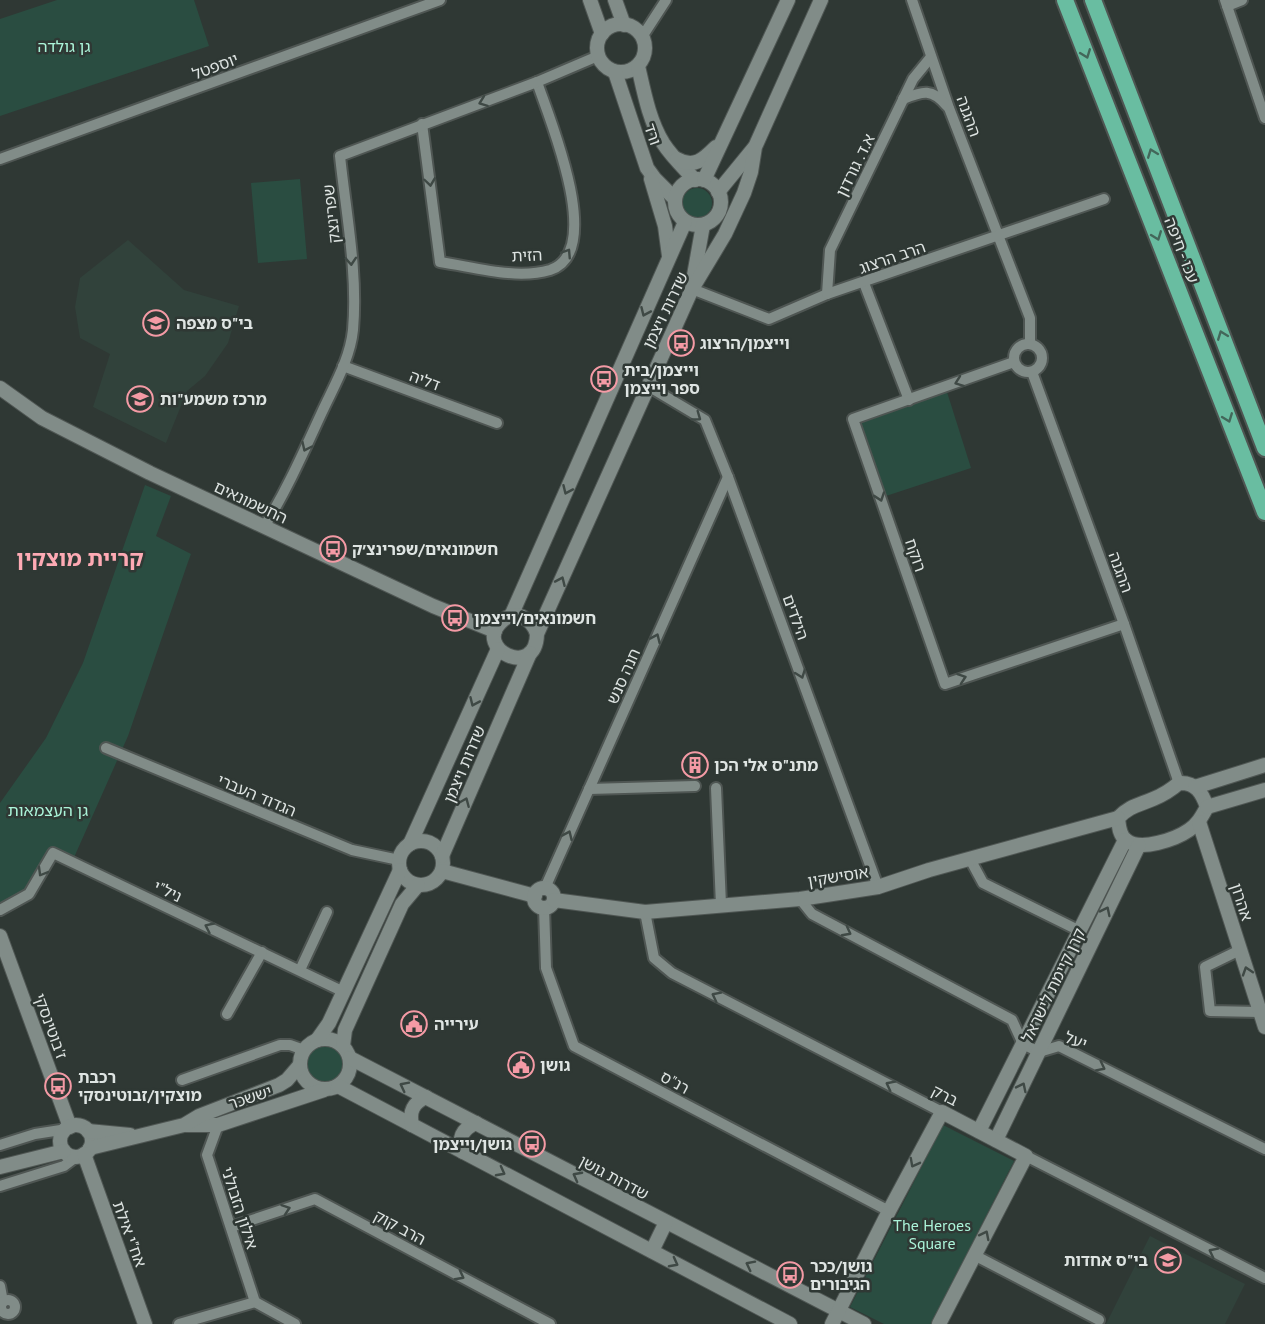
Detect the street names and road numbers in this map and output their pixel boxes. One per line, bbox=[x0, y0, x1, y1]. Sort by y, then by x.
street label: יוספטל bbox=[189, 48, 241, 84]
street label: ההגנה bbox=[952, 93, 986, 139]
street label: ורד bbox=[640, 120, 666, 148]
street label: א.ד. גורדון bbox=[831, 130, 879, 200]
street label: שפרינצק bbox=[318, 183, 344, 245]
street label: עכו - חיפה bbox=[1160, 214, 1204, 286]
street label: הרב הרצוג bbox=[856, 236, 928, 278]
street label: הזית bbox=[511, 244, 543, 266]
street label: שדרות ויצמן bbox=[638, 269, 692, 351]
street label: דליה bbox=[407, 365, 444, 395]
street label: החשמונאים bbox=[211, 476, 291, 528]
street label: רוקח bbox=[901, 536, 931, 574]
street label: ההגנה bbox=[1104, 549, 1138, 595]
street label: הילדים bbox=[779, 592, 813, 642]
street label: חנה סנש bbox=[602, 645, 644, 707]
street label: שדרות ויצמן bbox=[439, 722, 489, 806]
street label: הגדוד העברי bbox=[215, 769, 299, 821]
street label: אוסישקין bbox=[806, 861, 870, 891]
street label: ניל"י bbox=[151, 876, 185, 906]
street label: אהרון bbox=[1227, 881, 1257, 923]
street label: קרן קיימת לישראל bbox=[1017, 925, 1089, 1045]
street label: ז'בוטינסקי bbox=[30, 990, 72, 1062]
street label: יעל bbox=[1062, 1027, 1090, 1053]
street label: רנ"ס bbox=[657, 1066, 693, 1098]
street label: ברק bbox=[928, 1080, 962, 1110]
street label: יששכר bbox=[226, 1081, 274, 1113]
street label: שדרות גושן bbox=[576, 1150, 652, 1204]
street label: אילון הזבולני bbox=[217, 1164, 263, 1252]
street label: אח"י אילת bbox=[109, 1198, 151, 1270]
street label: הרב קוק bbox=[371, 1205, 429, 1249]

